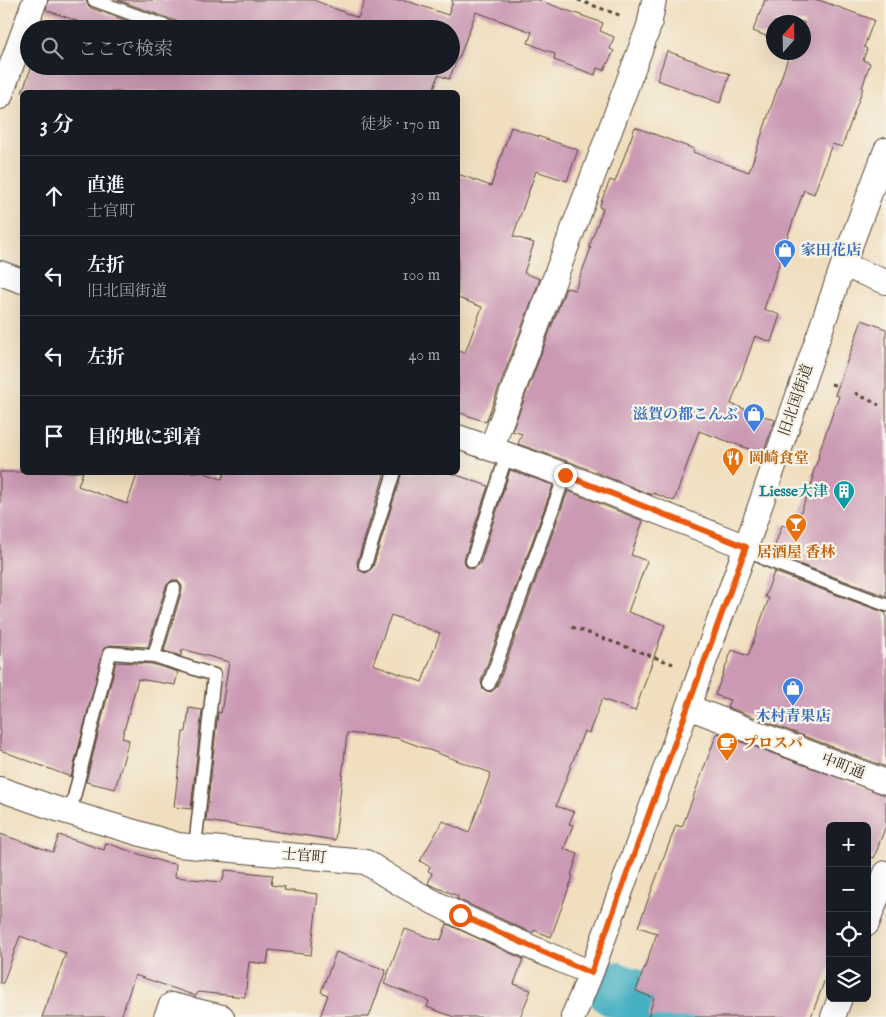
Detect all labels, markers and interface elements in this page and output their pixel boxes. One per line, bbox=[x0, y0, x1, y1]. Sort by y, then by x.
north arrow bbox=[766, 15, 811, 60]
search box bbox=[20, 20, 460, 75]
icon: search bbox=[38, 34, 66, 62]
text: ここで検索 bbox=[78, 38, 173, 62]
text: 3 分 bbox=[40, 112, 73, 139]
text: 徒歩 · 170 m bbox=[360, 115, 440, 135]
text: 直進 bbox=[87, 174, 125, 198]
icon: ahead bbox=[40, 182, 68, 210]
text: 30 m bbox=[410, 186, 440, 206]
text: 士官町 bbox=[87, 202, 135, 222]
shop icon: 家田花店 bbox=[773, 238, 797, 269]
place label: 家田花店 bbox=[801, 241, 861, 260]
text: 左折 bbox=[87, 254, 125, 278]
icon: left bbox=[40, 262, 68, 290]
text: 100 m bbox=[403, 266, 440, 286]
text: 旧北国街道 bbox=[87, 282, 167, 302]
icon: left bbox=[40, 342, 68, 370]
text: 左折 bbox=[87, 346, 125, 370]
text: 40 m bbox=[408, 346, 440, 366]
street label: 旧北国街道 bbox=[775, 361, 817, 439]
shop icon: 滋賀の都こんぶ bbox=[742, 402, 766, 433]
place label: 滋賀の都こんぶ bbox=[633, 405, 738, 424]
icon: arrive bbox=[40, 422, 68, 450]
text: 目的地に到着 bbox=[87, 426, 201, 450]
restaurant icon: 岡崎食堂 bbox=[721, 446, 745, 477]
place label: 岡崎食堂 bbox=[749, 449, 809, 468]
route end bbox=[554, 464, 577, 487]
building icon: Liesse大津 bbox=[832, 479, 856, 510]
place label: Liesse大津 bbox=[759, 482, 828, 501]
bar icon: 居酒屋 香林 bbox=[784, 512, 808, 543]
place label: 居酒屋 香林 bbox=[757, 543, 835, 562]
shop icon: 木村青果店 bbox=[781, 676, 805, 707]
place label: 木村青果店 bbox=[755, 707, 831, 726]
cafe icon: プロスパ bbox=[715, 731, 739, 762]
place label: プロスパ bbox=[743, 734, 803, 753]
street label: 中町通 bbox=[819, 749, 867, 783]
map controls bbox=[826, 822, 871, 1002]
button: + bbox=[826, 822, 871, 867]
street label: 士官町 bbox=[281, 845, 327, 867]
button: − bbox=[826, 867, 871, 912]
route start bbox=[449, 904, 472, 927]
button: locate bbox=[826, 912, 871, 957]
button: layers bbox=[826, 957, 871, 1002]

